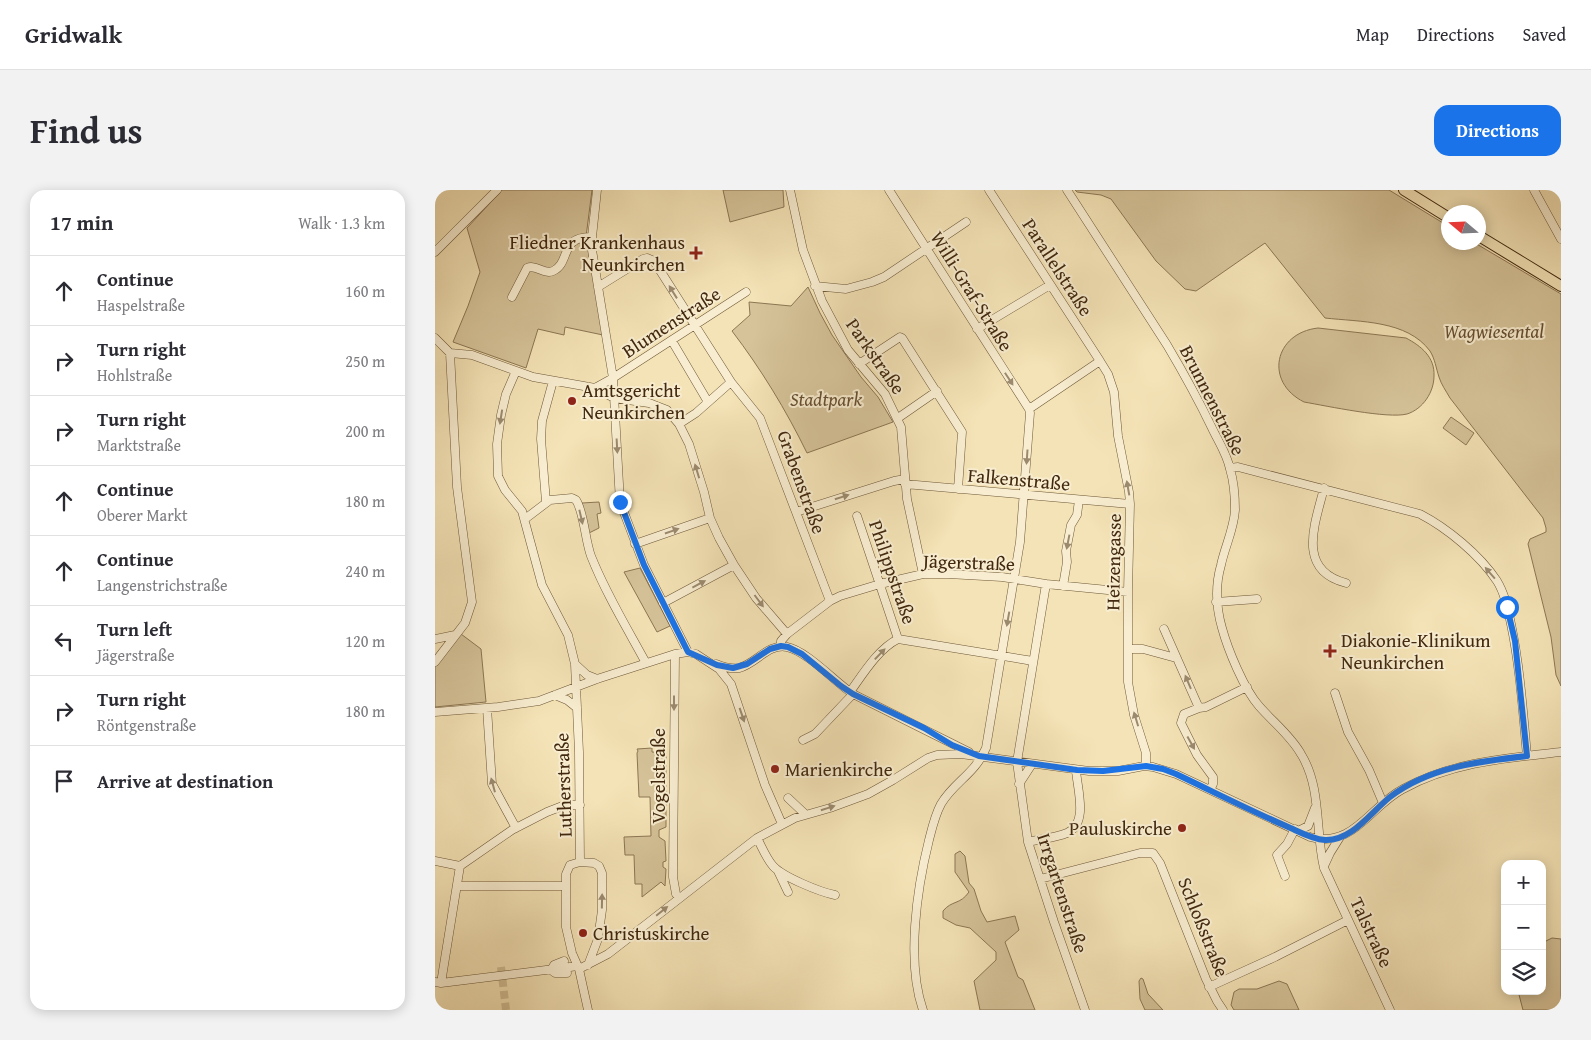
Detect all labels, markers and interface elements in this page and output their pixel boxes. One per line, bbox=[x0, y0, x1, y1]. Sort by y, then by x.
text: Gridwalk bbox=[25, 17, 122, 52]
text: Map bbox=[1356, 21, 1389, 48]
text: Directions bbox=[1417, 21, 1494, 48]
text: Saved bbox=[1522, 21, 1566, 48]
text: Find us bbox=[30, 105, 143, 156]
button: Directions bbox=[1434, 105, 1561, 156]
north arrow bbox=[1441, 205, 1486, 250]
text: 17 min bbox=[50, 207, 113, 238]
text: Walk · 1.3 km bbox=[298, 211, 385, 235]
street label: Parallelstraße bbox=[1016, 213, 1100, 322]
street label: Willi-Graf-Straße bbox=[924, 225, 1020, 357]
place label: Fliedner Krankenhaus Neunkirchen bbox=[510, 228, 685, 278]
marker: Fliedner Krankenhaus Neunkirchen bbox=[689, 246, 703, 260]
text: Continue bbox=[97, 265, 174, 293]
icon: ahead bbox=[50, 277, 78, 305]
text: 160 m bbox=[345, 279, 385, 303]
street label: Blumenstraße bbox=[616, 280, 726, 364]
one-way arrow bbox=[668, 285, 677, 298]
text: Haspelstraße bbox=[97, 293, 185, 317]
street label: Parkstraße bbox=[839, 312, 913, 400]
park label: Wagwiesental bbox=[1444, 317, 1544, 345]
text: Turn right bbox=[97, 335, 186, 363]
street label: Brunnenstraße bbox=[1173, 340, 1253, 460]
icon: right bbox=[50, 347, 78, 375]
text: 250 m bbox=[345, 349, 385, 373]
text: Hohlstraße bbox=[97, 363, 172, 387]
one-way arrow bbox=[1004, 372, 1014, 385]
place label: Amtsgericht Neunkirchen bbox=[582, 376, 686, 426]
park label: Stadtpark bbox=[790, 385, 862, 413]
marker: Amtsgericht Neunkirchen bbox=[566, 395, 578, 407]
text: Turn right bbox=[97, 405, 186, 433]
one-way arrow bbox=[497, 409, 505, 425]
icon: right bbox=[50, 417, 78, 445]
text: 200 m bbox=[345, 419, 385, 443]
street label: Grabenstraße bbox=[770, 426, 834, 538]
text: Marktstraße bbox=[97, 433, 181, 457]
one-way arrow bbox=[613, 439, 621, 455]
one-way arrow bbox=[1023, 450, 1031, 466]
street label: Falkenstraße bbox=[967, 461, 1071, 497]
one-way arrow bbox=[693, 464, 701, 479]
text: Continue bbox=[97, 475, 174, 503]
one-way arrow bbox=[1124, 479, 1132, 495]
icon: ahead bbox=[50, 487, 78, 515]
text: 180 m bbox=[345, 489, 385, 513]
route end bbox=[609, 491, 632, 514]
one-way arrow bbox=[835, 493, 850, 501]
text: Oberer Markt bbox=[97, 503, 188, 527]
one-way arrow bbox=[577, 510, 585, 525]
street label: Heizengasse bbox=[1098, 513, 1128, 611]
street label: Philippstraße bbox=[862, 516, 924, 628]
one-way arrow bbox=[665, 527, 680, 534]
one-way arrow bbox=[1064, 535, 1072, 550]
text: Continue bbox=[97, 545, 174, 573]
street label: Jägerstraße bbox=[920, 546, 1016, 578]
icon: ahead bbox=[50, 557, 78, 585]
text: 240 m bbox=[345, 559, 385, 583]
one-way arrow bbox=[1485, 567, 1496, 580]
text: Langenstrichstraße bbox=[97, 573, 228, 597]
one-way arrow bbox=[691, 580, 706, 588]
one-way arrow bbox=[753, 594, 764, 607]
route start bbox=[1496, 596, 1519, 619]
one-way arrow bbox=[1003, 611, 1011, 627]
text: Turn left bbox=[97, 615, 172, 643]
place label: Diakonie-Klinikum Neunkirchen bbox=[1341, 626, 1491, 676]
icon: left bbox=[50, 627, 78, 655]
text: 120 m bbox=[345, 629, 385, 653]
text: Jägerstraße bbox=[97, 643, 175, 667]
marker: Diakonie-Klinikum Neunkirchen bbox=[1323, 644, 1337, 658]
one-way arrow bbox=[874, 648, 886, 660]
one-way arrow bbox=[1184, 674, 1192, 689]
text: Turn right bbox=[97, 685, 186, 713]
one-way arrow bbox=[670, 695, 678, 711]
icon: right bbox=[50, 697, 78, 725]
text: 180 m bbox=[345, 699, 385, 723]
one-way arrow bbox=[738, 708, 746, 723]
one-way arrow bbox=[1131, 711, 1139, 726]
text: Röntgenstraße bbox=[97, 713, 196, 737]
street label: Vogelstraße bbox=[644, 728, 672, 824]
street label: Lutherstraße bbox=[547, 732, 579, 838]
one-way arrow bbox=[1187, 736, 1195, 751]
place label: Marienkirche bbox=[785, 755, 893, 783]
marker: Marienkirche bbox=[769, 763, 781, 775]
icon: arrive bbox=[50, 767, 78, 795]
text: Arrive at destination bbox=[97, 767, 273, 795]
one-way arrow bbox=[489, 778, 497, 793]
one-way arrow bbox=[821, 804, 836, 812]
place label: Pauluskirche bbox=[1069, 814, 1172, 842]
marker: Pauluskirche bbox=[1176, 822, 1188, 834]
street label: Irrgartenstraße bbox=[1030, 829, 1096, 957]
map controls bbox=[1501, 860, 1546, 995]
button: + bbox=[1501, 860, 1546, 905]
street label: Schloßstraße bbox=[1171, 873, 1237, 981]
street label: Talstraße bbox=[1343, 892, 1401, 972]
one-way arrow bbox=[598, 893, 606, 909]
button: − bbox=[1501, 905, 1546, 950]
one-way arrow bbox=[655, 906, 668, 917]
place label: Christuskirche bbox=[593, 919, 710, 947]
marker: Christuskirche bbox=[577, 927, 589, 939]
button: layers bbox=[1501, 950, 1546, 995]

